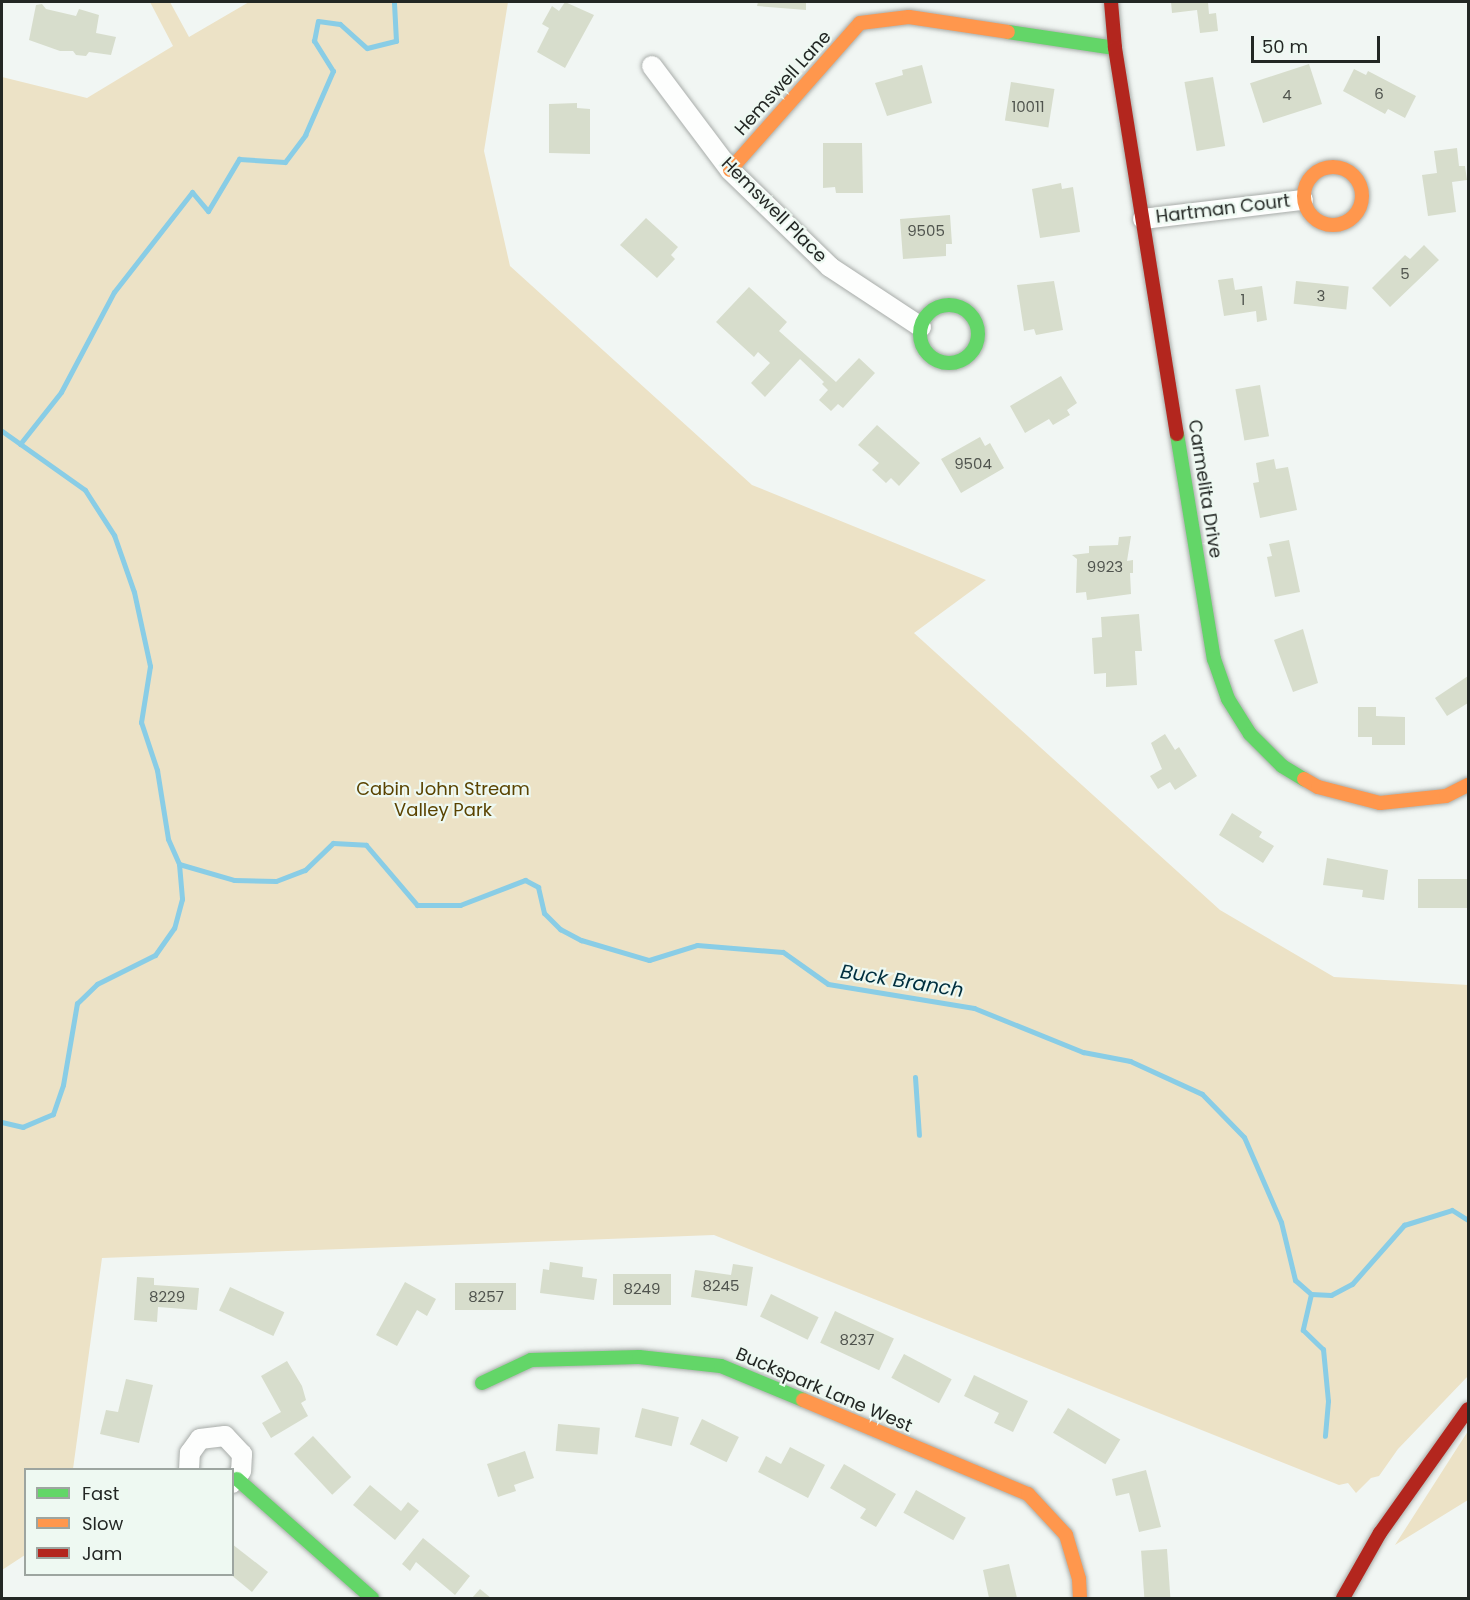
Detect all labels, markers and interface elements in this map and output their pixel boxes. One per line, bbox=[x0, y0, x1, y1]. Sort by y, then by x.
scale bar bbox=[1254, 24, 1383, 62]
street label: Hemswell Lane bbox=[730, 26, 836, 140]
text: 50 m bbox=[1262, 34, 1308, 59]
house number: 6 bbox=[1374, 85, 1384, 103]
house number: 4 bbox=[1282, 86, 1292, 104]
house number: 10011 bbox=[1011, 98, 1045, 116]
street label: Hemswell Place bbox=[717, 153, 831, 267]
street label: Hartman Court bbox=[1155, 190, 1291, 228]
house number: 9505 bbox=[907, 222, 945, 240]
house number: 5 bbox=[1400, 265, 1410, 283]
house number: 3 bbox=[1317, 287, 1325, 305]
house number: 1 bbox=[1241, 291, 1245, 309]
street label: Carmelita Drive bbox=[1183, 418, 1227, 560]
house number: 9504 bbox=[954, 455, 992, 473]
house number: 9923 bbox=[1087, 558, 1123, 576]
park label: Cabin John Stream Valley Park bbox=[356, 779, 530, 822]
water label: Buck Branch bbox=[839, 959, 965, 1003]
house number: 8245 bbox=[703, 1277, 739, 1295]
house number: 8249 bbox=[624, 1280, 660, 1298]
house number: 8229 bbox=[149, 1288, 185, 1306]
house number: 8257 bbox=[468, 1288, 504, 1306]
house number: 8237 bbox=[839, 1331, 875, 1349]
street label: Buckspark Lane West bbox=[733, 1343, 915, 1437]
legend bbox=[24, 1468, 234, 1576]
text: Fast bbox=[82, 1481, 119, 1506]
text: Slow bbox=[82, 1511, 123, 1536]
text: Jam bbox=[82, 1541, 122, 1566]

